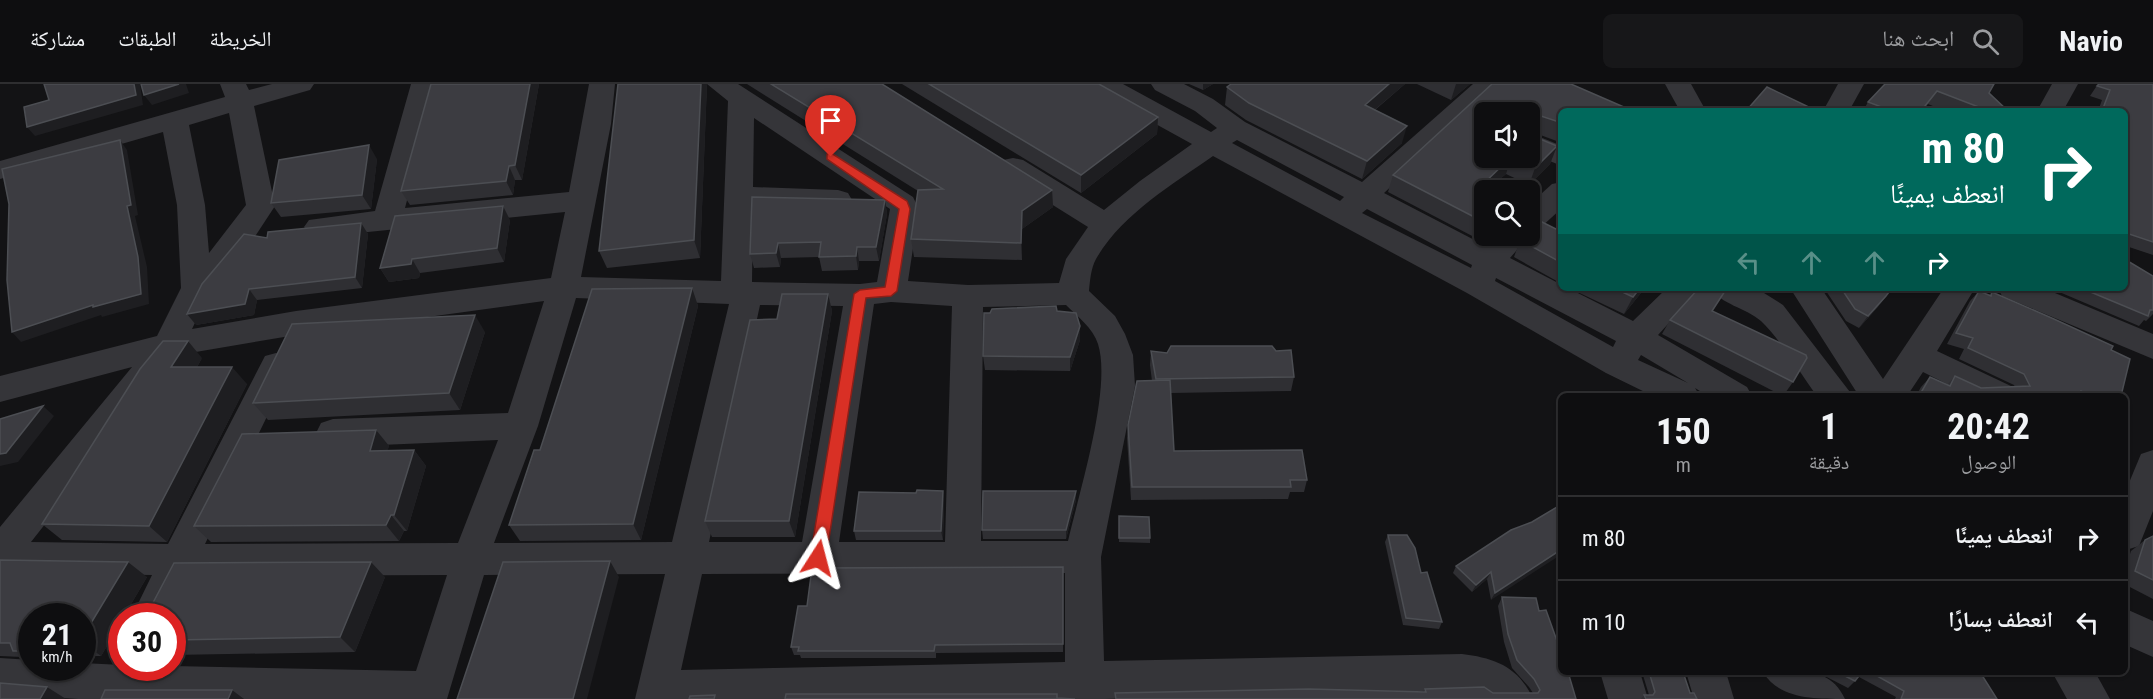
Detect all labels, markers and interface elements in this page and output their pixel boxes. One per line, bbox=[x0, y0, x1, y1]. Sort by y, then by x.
search box bbox=[1603, 14, 2023, 68]
icon: search bbox=[1969, 25, 2002, 58]
text: Navio bbox=[2059, 25, 2123, 58]
text: ابحث هنا bbox=[1882, 26, 1954, 51]
text: مشاركة bbox=[30, 27, 85, 51]
text: الطبقات bbox=[118, 27, 177, 51]
text: الخريطة bbox=[210, 27, 271, 51]
pin bbox=[805, 95, 856, 157]
map controls bbox=[1474, 102, 1540, 246]
button: sound bbox=[1474, 102, 1540, 168]
icon: arrive bbox=[814, 104, 847, 137]
text: 80 m bbox=[1922, 124, 2005, 173]
icon: right bbox=[2026, 132, 2104, 210]
text: انعطف يمينًا bbox=[1890, 178, 2005, 210]
button: search bbox=[1474, 180, 1540, 246]
icon: left bbox=[1732, 246, 1765, 279]
icon: ahead bbox=[1795, 246, 1828, 279]
icon: ahead bbox=[1858, 246, 1891, 279]
icon: right bbox=[1921, 246, 1954, 279]
text: 1 bbox=[1820, 406, 1838, 448]
text: 20:42 bbox=[1947, 406, 2030, 448]
text: 150 bbox=[1656, 411, 1711, 453]
text: دقيقة bbox=[1809, 450, 1849, 474]
text: الوصول bbox=[1961, 450, 2016, 474]
text: m bbox=[1676, 453, 1691, 477]
icon: right bbox=[2071, 522, 2104, 555]
text: انعطف يمينًا bbox=[1955, 523, 2053, 548]
position arrow bbox=[786, 526, 850, 590]
text: 80 m bbox=[1582, 526, 1625, 551]
speed limit sign: 30 bbox=[108, 603, 186, 681]
icon: left bbox=[2071, 606, 2104, 639]
text: انعطف يسارًا bbox=[1948, 607, 2053, 632]
text: 10 m bbox=[1582, 610, 1625, 635]
text: 21 bbox=[42, 617, 72, 652]
text: km/h bbox=[42, 648, 72, 666]

